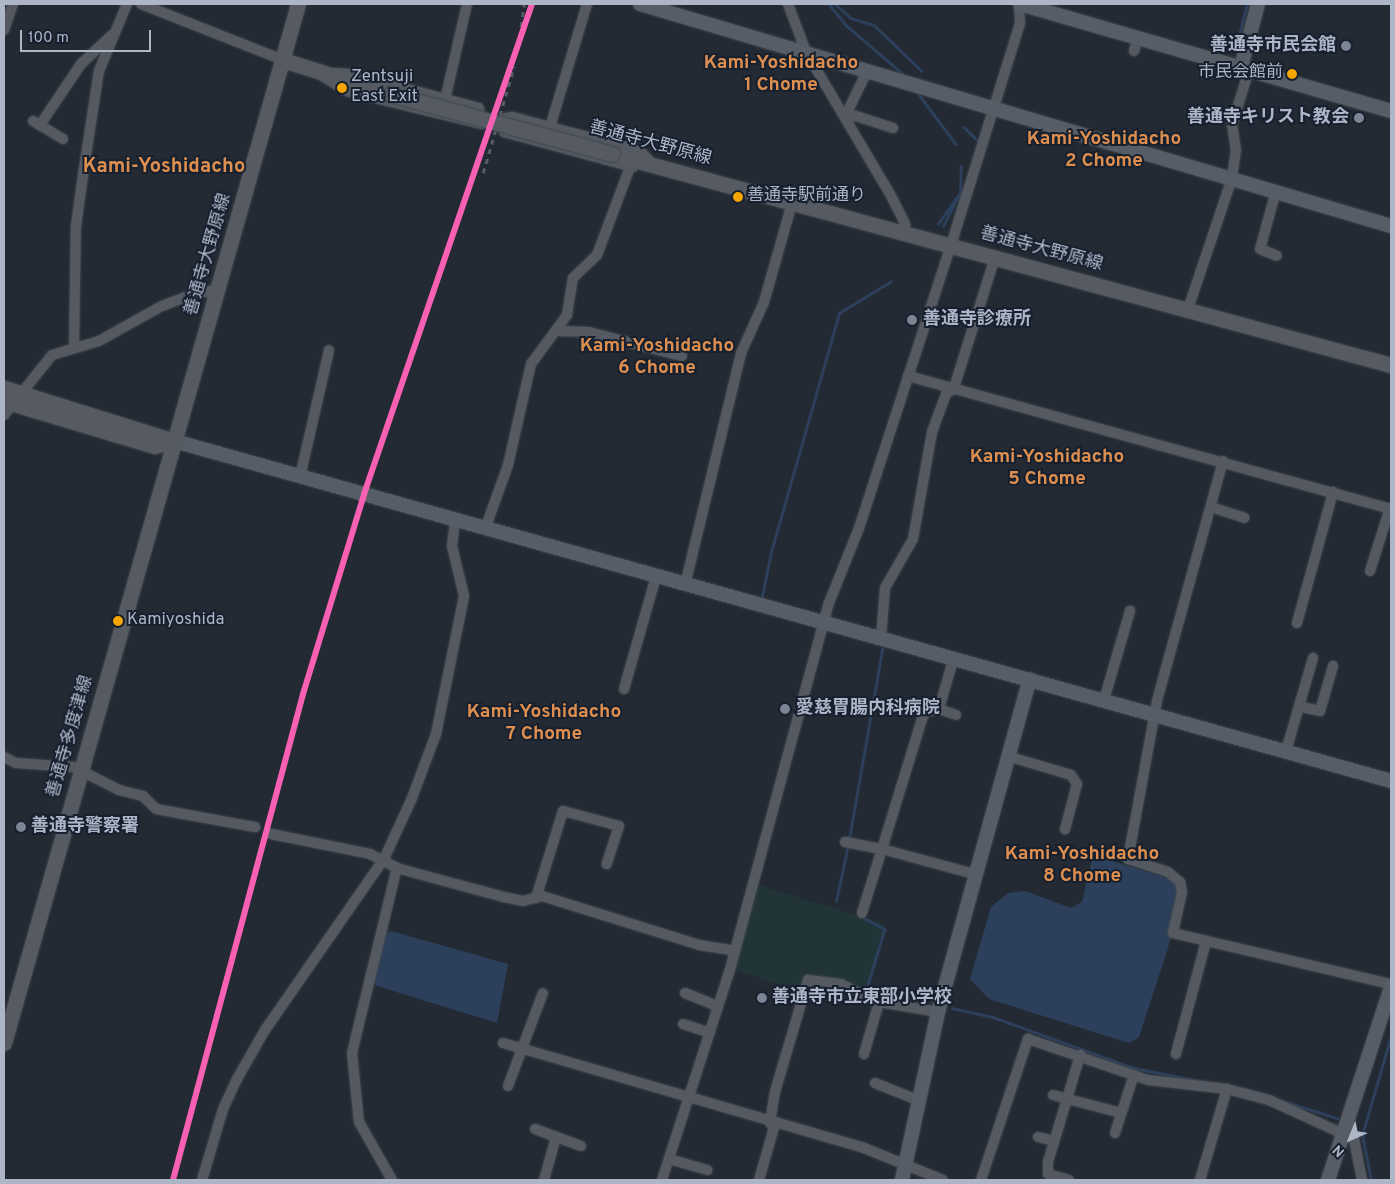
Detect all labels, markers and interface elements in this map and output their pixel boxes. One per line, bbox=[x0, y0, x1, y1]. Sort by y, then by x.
scale bar bbox=[22, 20, 154, 52]
text: 100 m bbox=[28, 29, 69, 48]
place label: 善通寺市民会館 bbox=[1210, 35, 1336, 57]
marker: 善通寺市民会館 bbox=[1340, 40, 1352, 52]
district label: Kami-Yoshidacho 1 Chome bbox=[704, 53, 858, 97]
place label: 市民会館前 bbox=[1198, 64, 1283, 84]
place label: Zentsuji East Exit bbox=[351, 68, 418, 108]
marker: 市民会館前 bbox=[1287, 69, 1297, 79]
marker: Zentsuji East Exit bbox=[337, 83, 347, 93]
place label: 善通寺キリスト教会 bbox=[1187, 107, 1349, 129]
marker: 善通寺キリスト教会 bbox=[1353, 112, 1365, 124]
street label: 善通寺大野原線 bbox=[586, 117, 714, 171]
district label: Kami-Yoshidacho 2 Chome bbox=[1027, 129, 1181, 173]
district label: Kami-Yoshidacho bbox=[83, 155, 245, 179]
place label: 善通寺駅前通り bbox=[747, 187, 866, 207]
street label: 善通寺大野原線 bbox=[181, 191, 237, 319]
marker: 善通寺駅前通り bbox=[733, 192, 743, 202]
street label: 善通寺大野原線 bbox=[977, 223, 1105, 277]
place label: 善通寺診療所 bbox=[923, 309, 1031, 331]
marker: 善通寺診療所 bbox=[905, 313, 919, 327]
district label: Kami-Yoshidacho 6 Chome bbox=[580, 336, 734, 380]
district label: Kami-Yoshidacho 5 Chome bbox=[970, 447, 1124, 491]
place label: Kamiyoshida bbox=[127, 611, 224, 631]
marker: Kamiyoshida bbox=[113, 616, 123, 626]
street label: 善通寺多度津線 bbox=[43, 673, 99, 801]
place label: 愛慈胃腸内科病院 bbox=[796, 698, 940, 720]
district label: Kami-Yoshidacho 7 Chome bbox=[467, 702, 621, 746]
marker: 愛慈胃腸内科病院 bbox=[778, 702, 792, 716]
place label: 善通寺警察署 bbox=[31, 816, 139, 838]
marker: 善通寺警察署 bbox=[15, 821, 27, 833]
district label: Kami-Yoshidacho 8 Chome bbox=[1005, 844, 1159, 888]
place label: 善通寺市立東部小学校 bbox=[772, 987, 952, 1009]
marker: 善通寺市立東部小学校 bbox=[756, 992, 768, 1004]
north arrow bbox=[1325, 1114, 1375, 1164]
text: N bbox=[1330, 1141, 1349, 1160]

